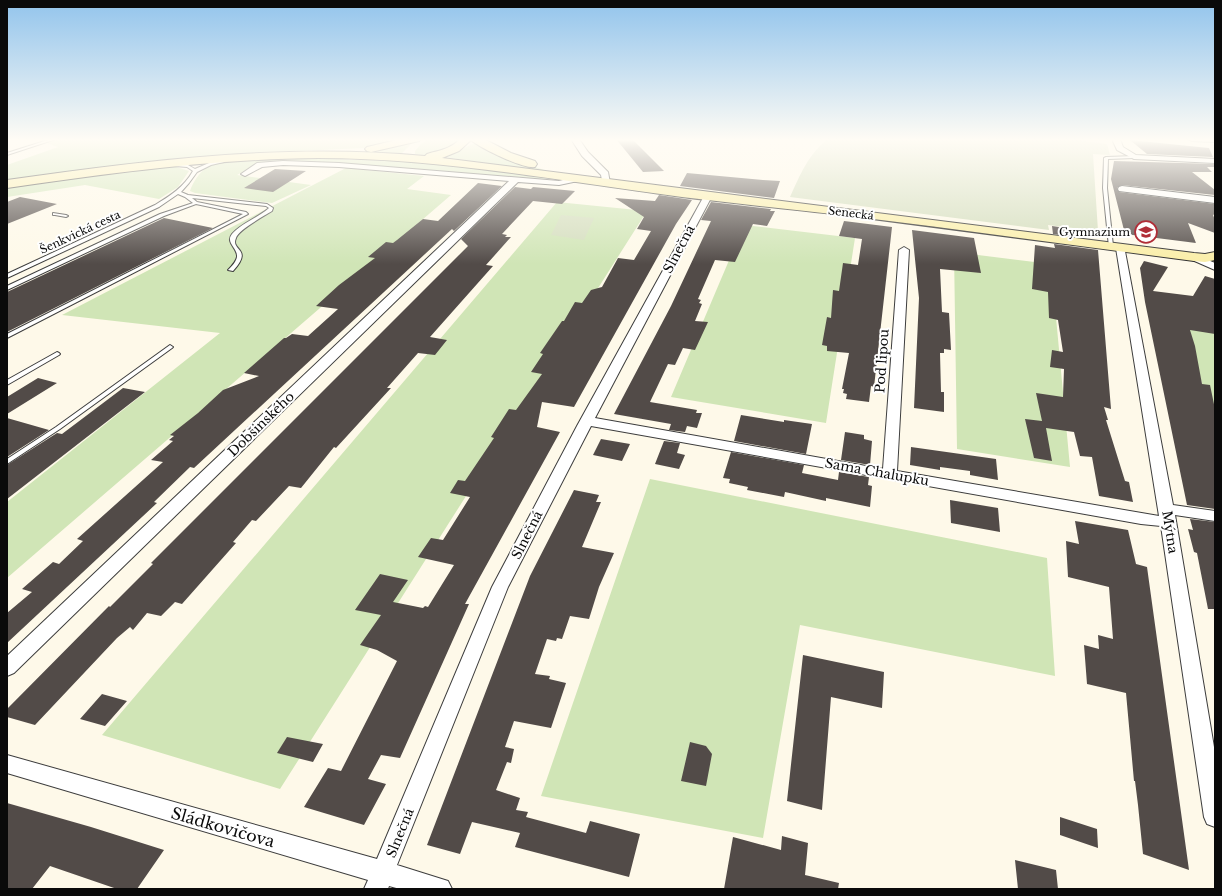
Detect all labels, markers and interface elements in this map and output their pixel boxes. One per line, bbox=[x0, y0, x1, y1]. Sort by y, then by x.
street label: Senecká bbox=[827, 203, 876, 223]
street label: Šenkvická cesta bbox=[37, 207, 123, 257]
school or university icon: Gymnazium bbox=[1133, 219, 1159, 245]
street label: Slnečná bbox=[659, 221, 699, 276]
place label: Gymnazium bbox=[1059, 225, 1130, 239]
street label: Pod lipou bbox=[871, 328, 893, 394]
street label: Dobšinského bbox=[224, 388, 298, 460]
street label: Sama Chalupku bbox=[824, 454, 931, 490]
street label: Slnečná bbox=[508, 507, 547, 562]
street label: Mýtna bbox=[1158, 509, 1182, 555]
street label: Sládkovičova bbox=[169, 803, 277, 851]
street label: Slnečná bbox=[382, 805, 418, 860]

